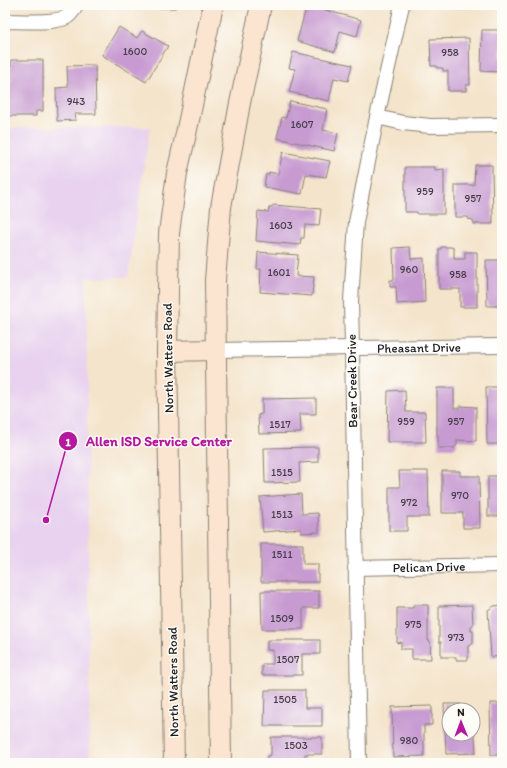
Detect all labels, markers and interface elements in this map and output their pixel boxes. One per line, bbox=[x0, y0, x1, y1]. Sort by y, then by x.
house number: 1600 bbox=[123, 45, 147, 58]
house number: 958 bbox=[441, 46, 459, 59]
house number: 943 bbox=[67, 95, 85, 108]
house number: 1607 bbox=[290, 118, 314, 131]
house number: 959 bbox=[416, 185, 434, 198]
house number: 957 bbox=[465, 192, 482, 205]
house number: 1603 bbox=[269, 219, 293, 232]
house number: 960 bbox=[400, 263, 418, 276]
house number: 1601 bbox=[268, 266, 290, 279]
house number: 958 bbox=[449, 268, 467, 281]
street label: North Watters Road bbox=[160, 303, 176, 413]
street label: Bear Creek Drive bbox=[344, 334, 360, 428]
street label: Pheasant Drive bbox=[377, 339, 461, 355]
house number: 959 bbox=[397, 415, 415, 428]
house number: 957 bbox=[448, 415, 465, 428]
house number: 1517 bbox=[269, 418, 291, 431]
callout: Allen ISD Service Center bbox=[58, 428, 241, 454]
text: Allen ISD Service Center bbox=[85, 433, 232, 450]
text: 1 bbox=[65, 435, 71, 449]
house number: 1515 bbox=[271, 466, 293, 479]
house number: 970 bbox=[451, 489, 469, 502]
house number: 972 bbox=[401, 496, 418, 509]
house number: 1513 bbox=[271, 508, 293, 521]
house number: 1511 bbox=[271, 548, 293, 561]
street label: Pelican Drive bbox=[393, 558, 465, 575]
house number: 1509 bbox=[270, 612, 294, 625]
house number: 975 bbox=[405, 618, 422, 631]
street label: North Watters Road bbox=[165, 627, 181, 737]
house number: 973 bbox=[447, 631, 465, 644]
house number: 1507 bbox=[276, 653, 300, 666]
house number: 1505 bbox=[273, 693, 297, 706]
north arrow bbox=[441, 702, 481, 742]
text: N bbox=[457, 706, 465, 719]
house number: 980 bbox=[400, 734, 418, 747]
house number: 1503 bbox=[284, 739, 308, 752]

